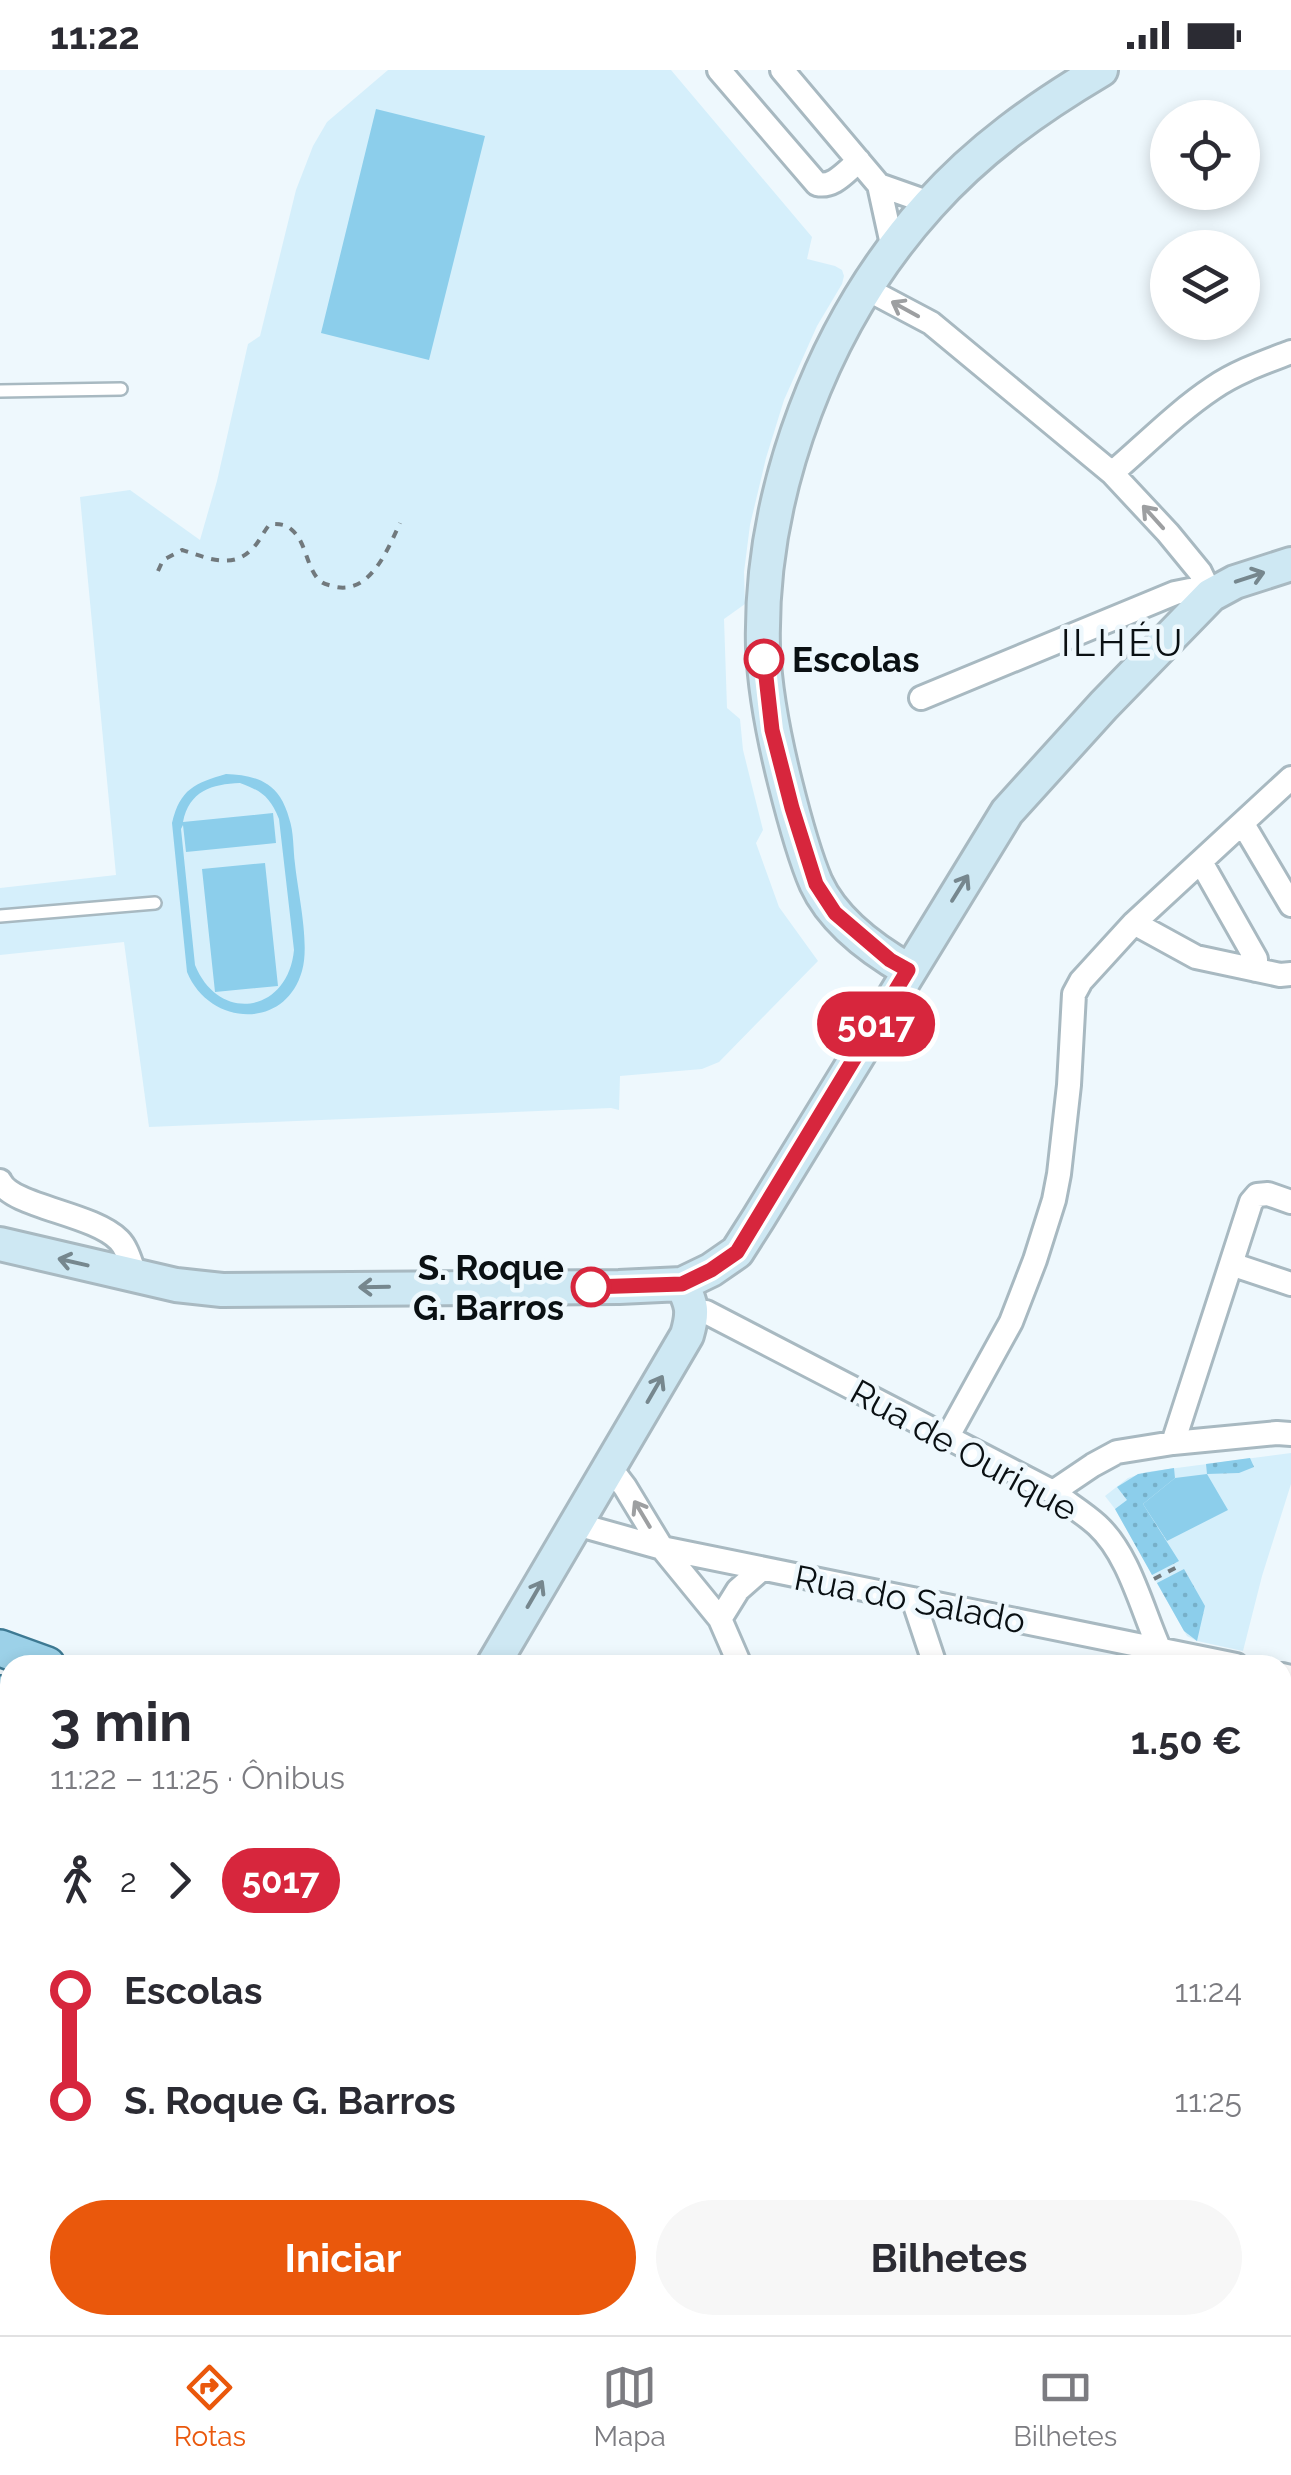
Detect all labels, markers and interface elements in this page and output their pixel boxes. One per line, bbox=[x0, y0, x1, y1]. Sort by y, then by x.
text: 11:22 bbox=[50, 13, 140, 58]
map controls bbox=[1150, 100, 1260, 340]
button: locate bbox=[1150, 100, 1260, 210]
button: layers bbox=[1150, 230, 1260, 340]
one-way arrow bbox=[891, 298, 920, 318]
one-way arrow bbox=[1142, 505, 1165, 530]
one-way arrow bbox=[1234, 567, 1266, 585]
district label: ILHÉU bbox=[1061, 620, 1185, 665]
place label: Escolas bbox=[792, 639, 920, 680]
marker: Escolas bbox=[745, 640, 783, 678]
one-way arrow bbox=[950, 874, 970, 903]
line badge: 5017 bbox=[806, 992, 946, 1056]
text: 5017 bbox=[837, 1004, 915, 1045]
place label: S. Roque G. Barros bbox=[413, 1247, 564, 1328]
one-way arrow bbox=[58, 1252, 90, 1270]
marker: S. Roque G. Barros bbox=[572, 1268, 610, 1306]
one-way arrow bbox=[359, 1278, 391, 1297]
street label: Rua de Ourique bbox=[844, 1371, 1084, 1529]
one-way arrow bbox=[646, 1375, 666, 1404]
one-way arrow bbox=[632, 1501, 652, 1529]
street label: Rua do Salado bbox=[791, 1557, 1029, 1641]
one-way arrow bbox=[525, 1580, 545, 1609]
text: 3 min bbox=[50, 1689, 192, 1754]
text: 1.50 € bbox=[1131, 1718, 1242, 1763]
text: 11:22 – 11:25 · Ônibus bbox=[50, 1759, 345, 1796]
icon: walk bbox=[50, 1853, 105, 1908]
icon: forward bbox=[152, 1853, 207, 1908]
text: 5017 bbox=[242, 1860, 320, 1901]
text: 2 bbox=[120, 1862, 137, 1899]
text: Escolas bbox=[124, 1968, 262, 2013]
text: 11:24 bbox=[1174, 1972, 1242, 2009]
text: S. Roque G. Barros bbox=[124, 2078, 456, 2123]
text: 11:25 bbox=[1174, 2082, 1242, 2119]
button: Iniciar bbox=[50, 2200, 636, 2315]
button: Bilhetes bbox=[656, 2200, 1242, 2315]
tab: Rotas bbox=[174, 2360, 246, 2453]
tab: Mapa bbox=[594, 2360, 666, 2453]
tab: Bilhetes bbox=[1013, 2360, 1117, 2453]

